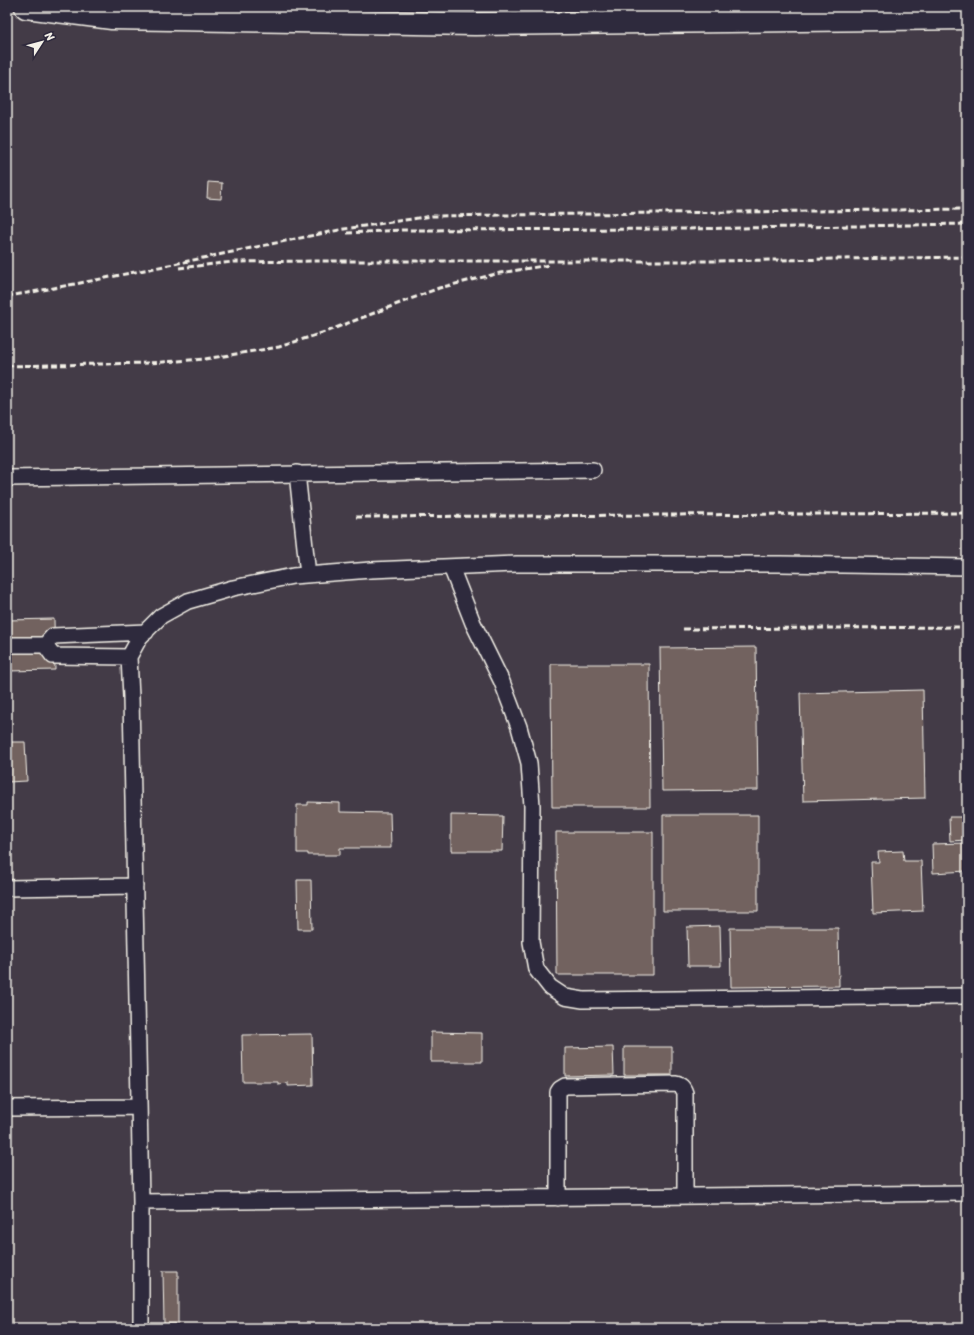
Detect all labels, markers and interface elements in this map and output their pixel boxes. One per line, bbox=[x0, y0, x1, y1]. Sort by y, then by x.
north arrow bbox=[22, 22, 62, 62]
text: N bbox=[39, 27, 60, 45]

